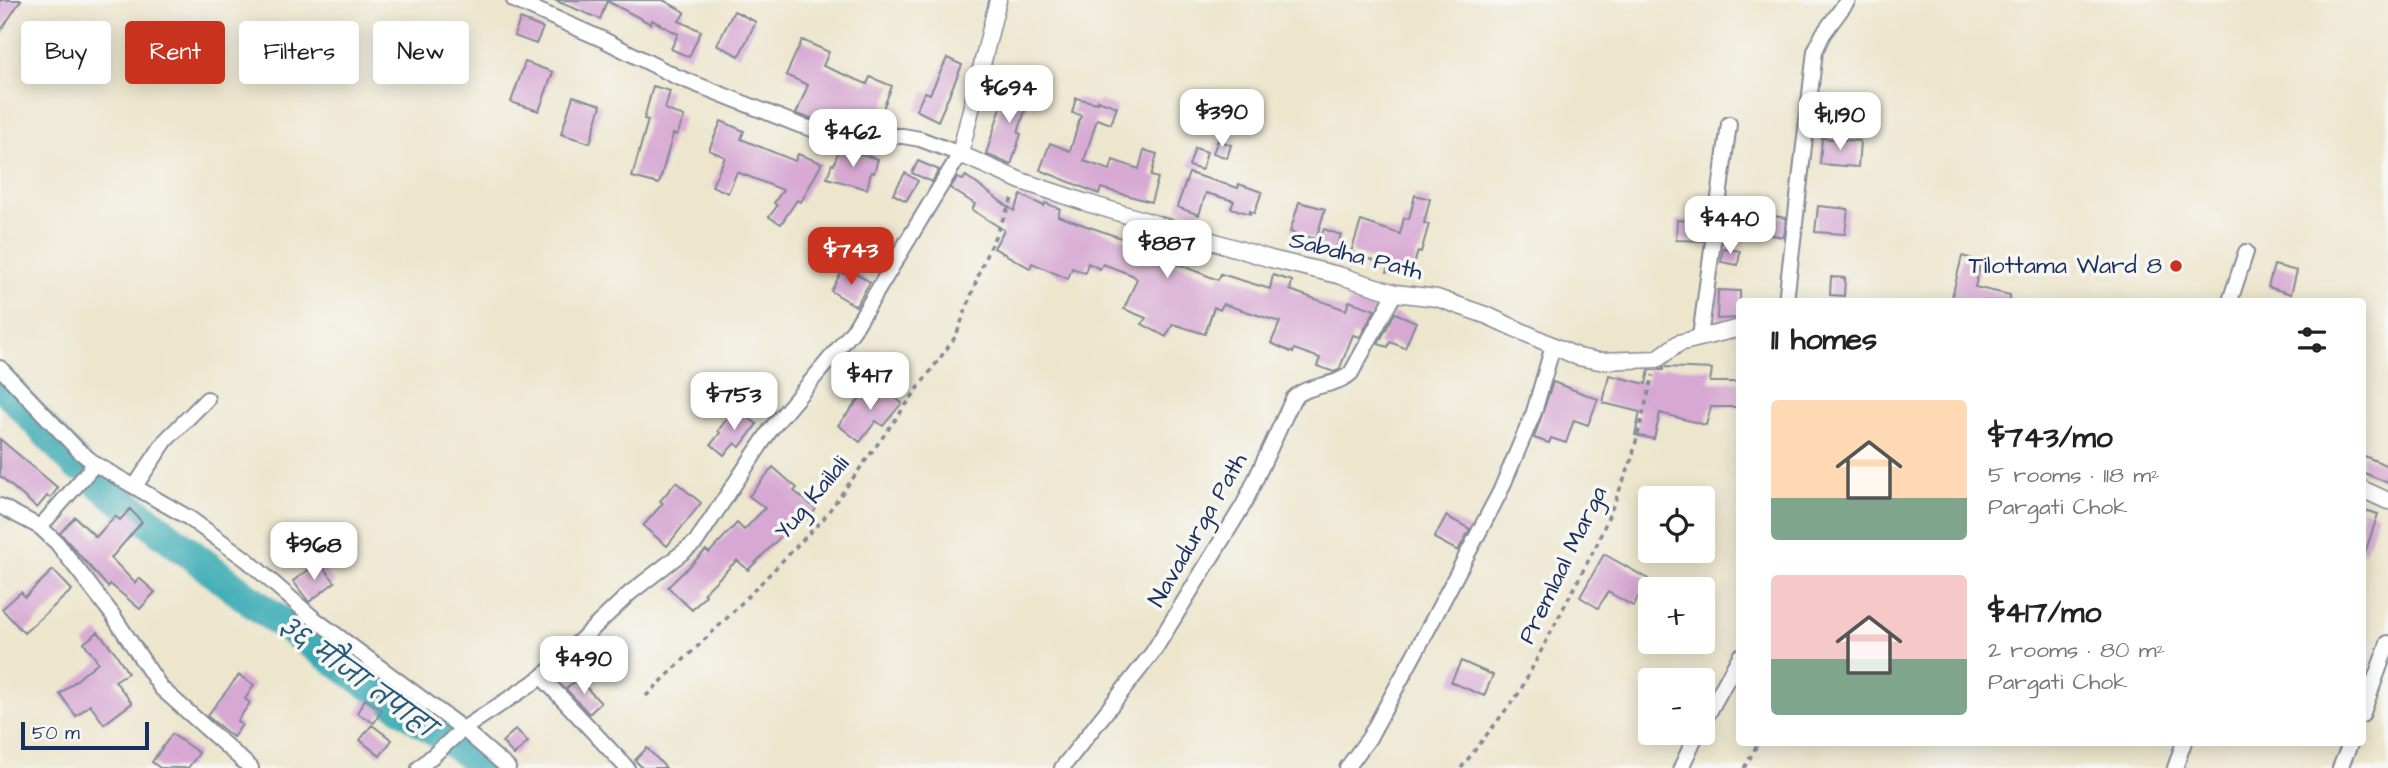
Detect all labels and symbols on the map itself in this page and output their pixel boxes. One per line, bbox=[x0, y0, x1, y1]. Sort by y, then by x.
pin: $694 bbox=[968, 66, 1050, 125]
pin: $390 bbox=[1181, 90, 1263, 149]
pin: $1,190 bbox=[1783, 92, 1897, 152]
pin: $462 bbox=[812, 110, 894, 169]
pin: $440 bbox=[1689, 196, 1771, 256]
pin: $887 bbox=[1126, 220, 1208, 280]
street label: Sabdha Path bbox=[1286, 223, 1426, 289]
pin: $743 bbox=[810, 228, 892, 287]
place label: Tilottama Ward 8 bbox=[1969, 249, 2162, 283]
marker: Tilottama Ward 8 bbox=[2168, 258, 2184, 274]
pin: $417 bbox=[829, 352, 911, 412]
pin: $753 bbox=[693, 372, 775, 432]
street label: Navadurga Path bbox=[1140, 447, 1257, 614]
street label: Yug Kailali bbox=[767, 448, 858, 548]
street label: Premlaal Marga bbox=[1510, 480, 1617, 650]
pin: $968 bbox=[273, 522, 355, 582]
water label: ३६ मौजा तपाहा bbox=[271, 603, 450, 750]
pin: $490 bbox=[543, 636, 625, 696]
scale bar bbox=[21, 719, 149, 751]

